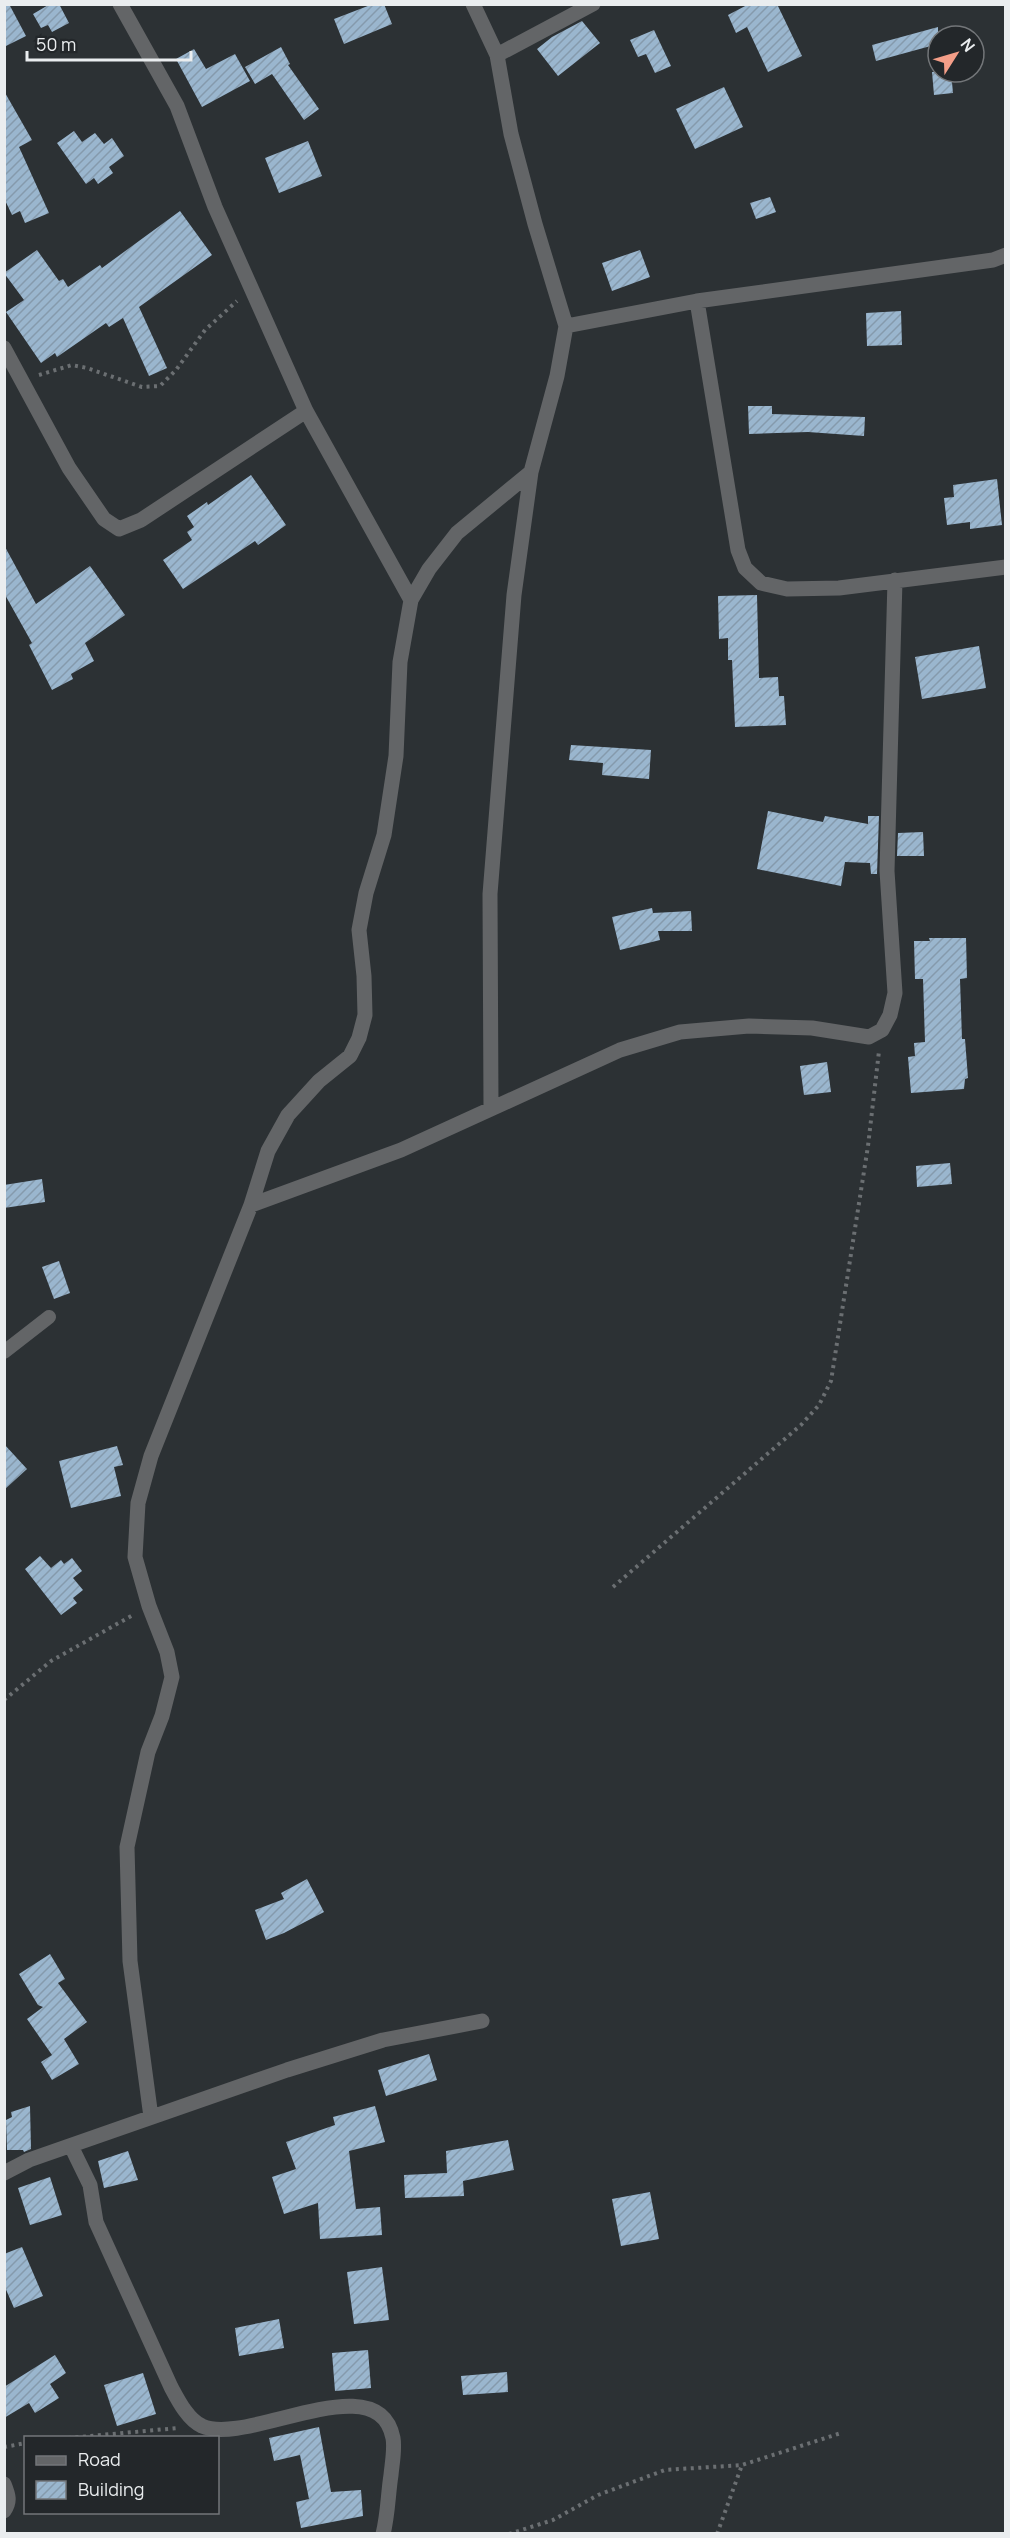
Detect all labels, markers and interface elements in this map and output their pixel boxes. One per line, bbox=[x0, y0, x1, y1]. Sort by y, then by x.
scale bar bbox=[27, 24, 190, 62]
north arrow bbox=[926, 24, 986, 84]
text: 50 m bbox=[36, 32, 76, 56]
text: N bbox=[956, 34, 980, 56]
legend bbox=[24, 2436, 219, 2514]
text: Road bbox=[78, 2447, 121, 2471]
text: Building bbox=[78, 2477, 144, 2501]

